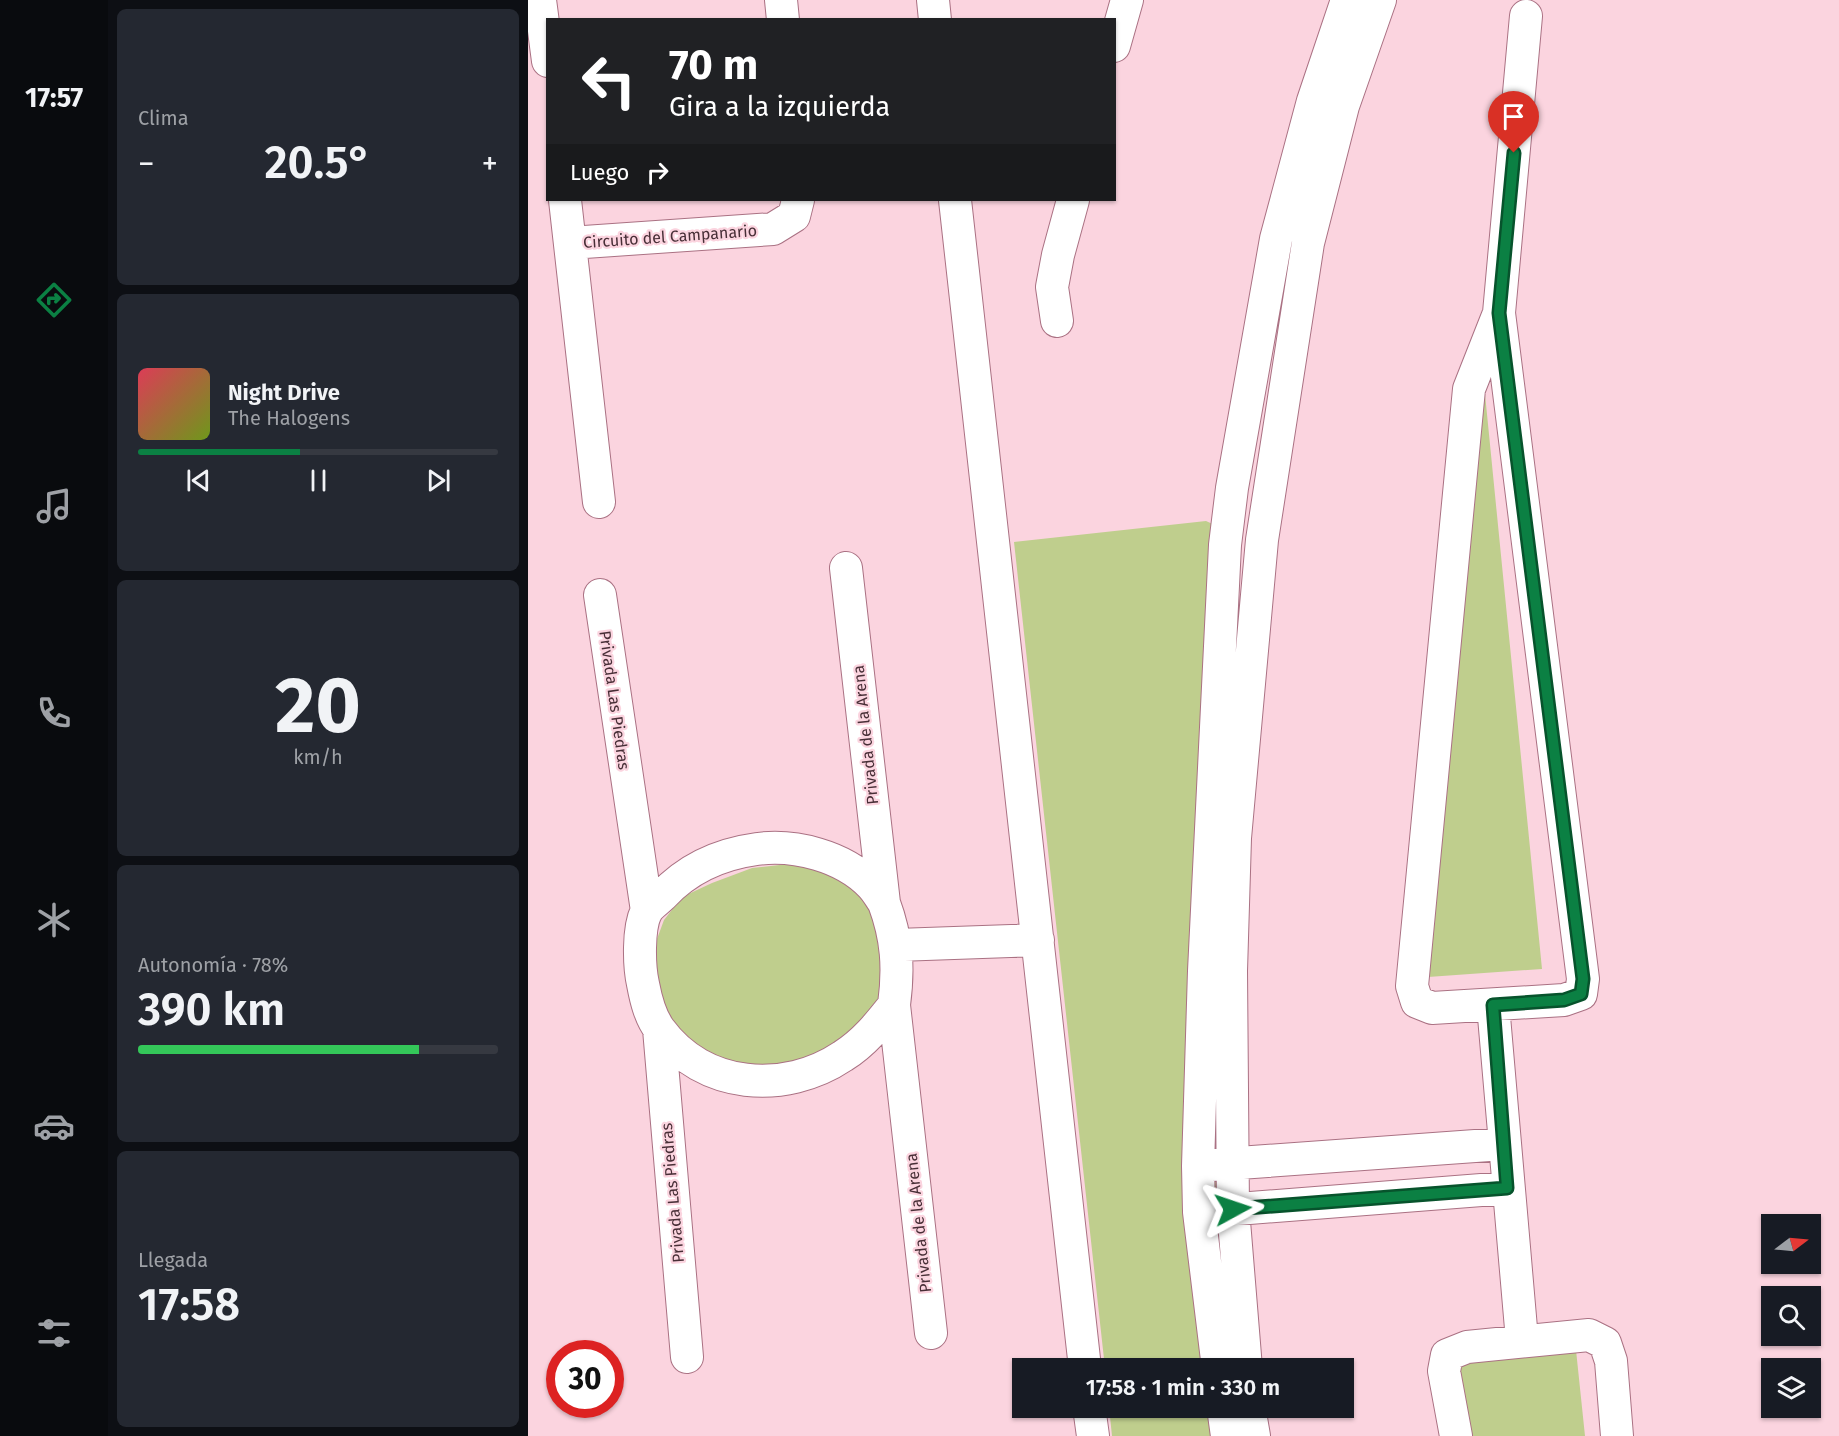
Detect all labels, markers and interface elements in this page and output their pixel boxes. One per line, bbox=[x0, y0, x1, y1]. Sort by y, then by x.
text: 70 m bbox=[669, 40, 758, 90]
icon: left bbox=[570, 42, 648, 120]
text: 17:57 bbox=[25, 82, 83, 114]
text: Gira a la izquierda bbox=[669, 91, 890, 123]
pin bbox=[1488, 91, 1539, 153]
icon: arrive bbox=[1497, 100, 1530, 133]
text: Clima bbox=[138, 106, 189, 130]
text: 20.5° bbox=[264, 136, 372, 190]
text: − bbox=[138, 144, 155, 184]
text: + bbox=[482, 144, 498, 184]
icon: right bbox=[641, 156, 674, 189]
text: Luego bbox=[570, 159, 629, 186]
street label: Circuito del Campanario bbox=[582, 221, 758, 252]
icon: directions bbox=[33, 279, 75, 321]
text: Night Drive bbox=[228, 379, 340, 406]
text: The Halogens bbox=[228, 406, 350, 430]
icon: previous bbox=[182, 464, 215, 497]
icon: pause bbox=[302, 464, 335, 497]
icon: next bbox=[422, 464, 455, 497]
icon: music bbox=[33, 485, 75, 527]
street label: Privada Las Piedras bbox=[595, 629, 634, 771]
text: 20 bbox=[275, 659, 361, 753]
street label: Privada de la Arena bbox=[849, 664, 882, 806]
icon: phone bbox=[33, 692, 75, 734]
text: km/h bbox=[293, 745, 343, 769]
icon: climate bbox=[33, 899, 75, 941]
text: Autonomía · 78% bbox=[138, 953, 288, 977]
text: 390 km bbox=[138, 983, 285, 1037]
icon: car bbox=[33, 1105, 75, 1147]
street label: Privada Las Piedras bbox=[657, 1122, 688, 1264]
street label: Privada de la Arena bbox=[902, 1152, 935, 1294]
position arrow bbox=[1201, 1177, 1265, 1241]
north arrow bbox=[1761, 1214, 1821, 1274]
map controls bbox=[1761, 1214, 1821, 1418]
text: Llegada bbox=[138, 1248, 208, 1272]
text: 17:58 bbox=[138, 1278, 240, 1332]
button: search bbox=[1761, 1286, 1821, 1346]
icon: filters bbox=[33, 1312, 75, 1354]
speed limit sign: 30 bbox=[546, 1340, 624, 1418]
button: layers bbox=[1761, 1358, 1821, 1418]
text: 17:58 · 1 min · 330 m bbox=[1086, 1374, 1280, 1401]

